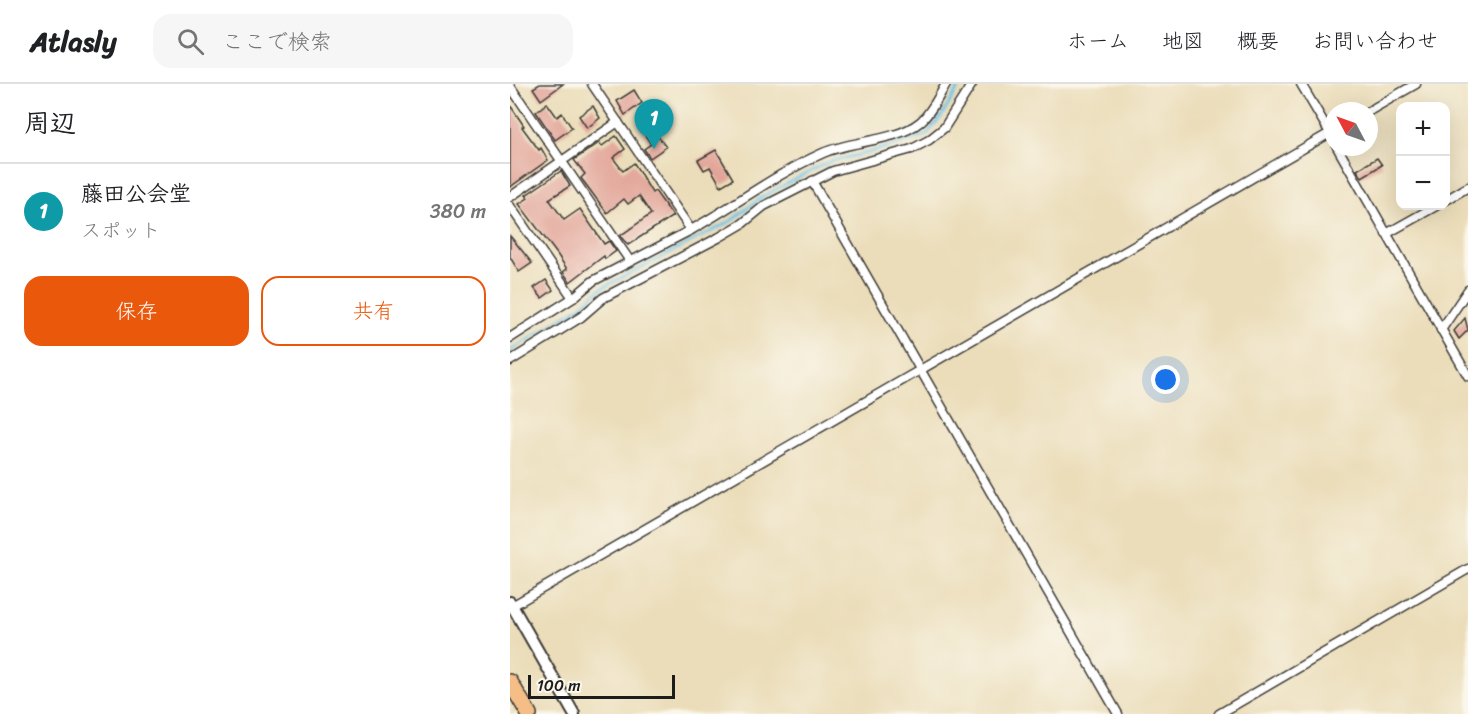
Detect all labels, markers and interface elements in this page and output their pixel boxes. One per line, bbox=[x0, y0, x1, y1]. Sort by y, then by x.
search box bbox=[153, 14, 573, 68]
text: Atlasly bbox=[30, 17, 117, 66]
text: ここで検索 bbox=[222, 22, 332, 61]
text: ホーム bbox=[1067, 22, 1129, 60]
text: 地図 bbox=[1162, 22, 1204, 60]
text: 概要 bbox=[1237, 22, 1279, 60]
text: お問い合わせ bbox=[1312, 22, 1438, 60]
icon: search bbox=[174, 25, 207, 58]
text: 周辺 bbox=[24, 100, 76, 146]
pin: 1 bbox=[634, 100, 674, 149]
north arrow bbox=[1324, 102, 1378, 156]
map controls bbox=[1396, 102, 1450, 210]
button: + bbox=[1396, 102, 1450, 156]
button: − bbox=[1396, 156, 1450, 210]
text: 藤田公会堂 bbox=[81, 174, 191, 213]
text: 1 bbox=[39, 194, 48, 229]
text: 380 m bbox=[430, 194, 486, 229]
text: スポット bbox=[81, 213, 161, 248]
button: 保存 bbox=[24, 276, 249, 346]
button: 共有 bbox=[261, 276, 486, 346]
your location bbox=[1151, 365, 1180, 394]
text: 100 m bbox=[537, 671, 581, 700]
scale bar bbox=[528, 672, 675, 700]

